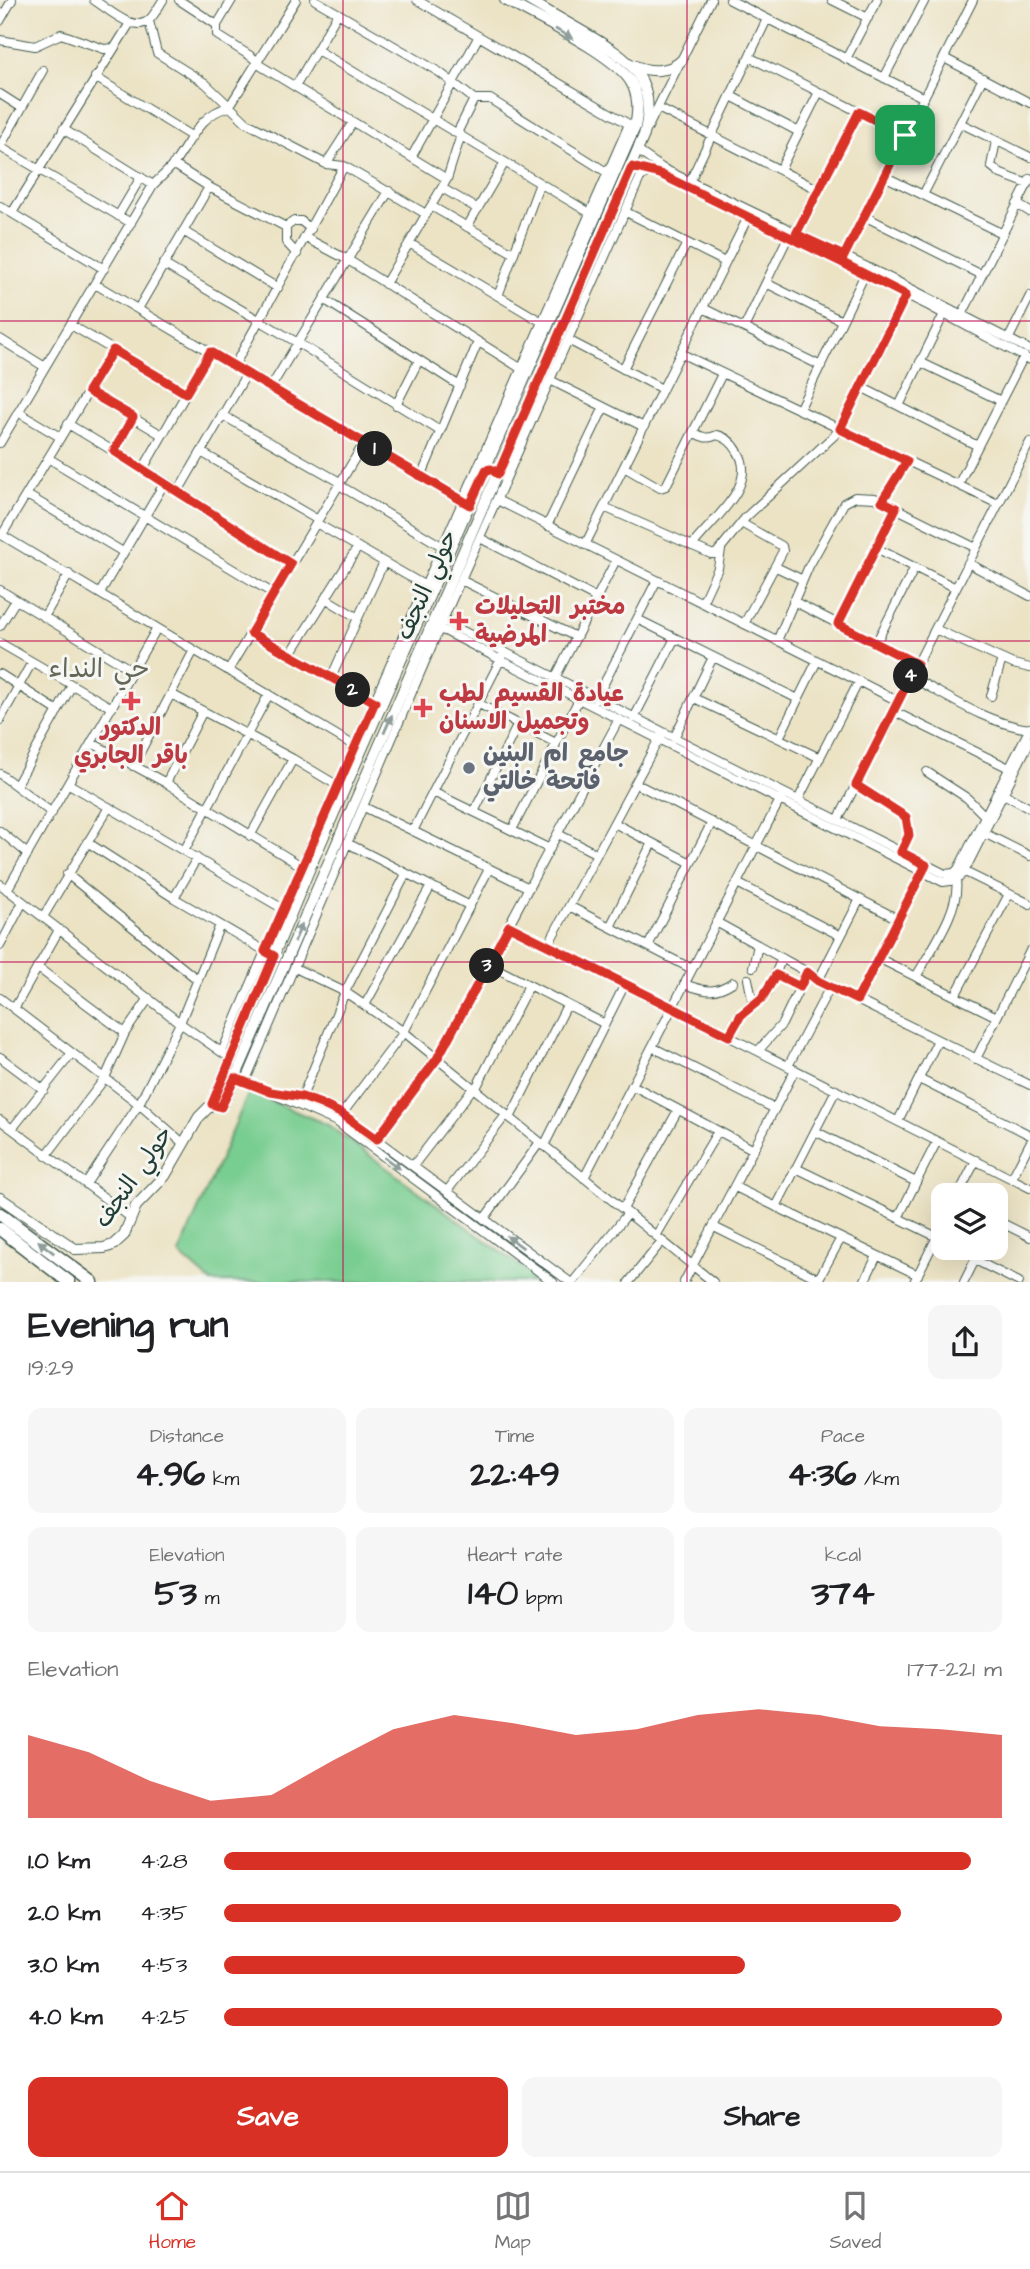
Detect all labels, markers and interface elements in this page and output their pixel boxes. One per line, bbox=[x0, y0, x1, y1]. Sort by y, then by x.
one-way arrow bbox=[555, 28, 574, 40]
pin bbox=[875, 105, 935, 165]
icon: arrive bbox=[886, 116, 924, 154]
pin: 1 bbox=[358, 432, 392, 466]
text: 1 bbox=[373, 435, 376, 462]
street label: حولي النجف bbox=[388, 524, 469, 647]
place label: مختبر التحليلات المرضية bbox=[475, 590, 625, 652]
marker: مختبر التحليلات المرضية bbox=[449, 611, 469, 631]
district label: حي النداء bbox=[49, 651, 149, 691]
pin: 4 bbox=[894, 658, 928, 694]
text: 4 bbox=[904, 662, 917, 689]
pin: 2 bbox=[336, 672, 370, 708]
text: 2 bbox=[347, 676, 358, 703]
place label: عيادة القسيم لطب وتجميل الاسنان bbox=[439, 677, 624, 739]
marker: الدكتور باقر الجابري bbox=[121, 691, 141, 711]
marker: عيادة القسيم لطب وتجميل الاسنان bbox=[413, 698, 433, 718]
place label: الدكتور باقر الجابري bbox=[74, 711, 188, 773]
one-way arrow bbox=[383, 713, 394, 734]
place label: جامع ام البنين فاتحة خالتي bbox=[483, 737, 629, 802]
marker: جامع ام البنين فاتحة خالتي bbox=[461, 760, 477, 776]
one-way arrow bbox=[293, 922, 304, 943]
pin: 3 bbox=[470, 948, 504, 984]
text: 3 bbox=[482, 952, 491, 979]
street label: حولي النجف bbox=[86, 1119, 184, 1237]
one-way arrow bbox=[383, 1156, 402, 1170]
map controls bbox=[931, 1183, 1008, 1260]
button: layers bbox=[931, 1183, 1008, 1260]
one-way arrow bbox=[506, 1235, 524, 1249]
one-way arrow bbox=[38, 1239, 56, 1254]
text: Evening run bbox=[28, 1300, 229, 1352]
button: share bbox=[928, 1305, 1002, 1379]
text: 19:29 bbox=[28, 1352, 74, 1384]
text: Distance bbox=[150, 1423, 224, 1450]
text: Time bbox=[495, 1423, 535, 1450]
text: Pace bbox=[821, 1423, 865, 1450]
text: 4.96 bbox=[135, 1450, 205, 1499]
text: 22:49 bbox=[470, 1450, 560, 1499]
text: 4:36 bbox=[787, 1450, 856, 1499]
text: km bbox=[205, 1466, 239, 1493]
text: /km bbox=[856, 1466, 899, 1493]
text: Elevation bbox=[150, 1542, 224, 1569]
text: Heart rate bbox=[467, 1542, 563, 1569]
text: kcal bbox=[825, 1542, 861, 1569]
text: 53 bbox=[155, 1569, 197, 1618]
text: 140 bbox=[468, 1569, 518, 1618]
text: 374 bbox=[811, 1569, 875, 1618]
text: m bbox=[197, 1585, 220, 1612]
text: bpm bbox=[518, 1585, 562, 1612]
text: Elevation bbox=[28, 1653, 119, 1685]
text: 177–221 m bbox=[907, 1653, 1002, 1685]
text: 1.0 km bbox=[28, 1845, 90, 1877]
text: 4:28 bbox=[140, 1845, 188, 1877]
text: 2.0 km bbox=[28, 1897, 100, 1929]
text: 4:35 bbox=[140, 1897, 187, 1929]
text: 3.0 km bbox=[28, 1949, 99, 1981]
text: 4:53 bbox=[140, 1949, 187, 1981]
text: 4.0 km bbox=[28, 2001, 103, 2033]
text: 4:25 bbox=[140, 2001, 189, 2033]
button: Save bbox=[28, 2077, 508, 2157]
button: Share bbox=[522, 2077, 1002, 2157]
tab: Home bbox=[149, 2187, 196, 2256]
tab: Map bbox=[494, 2187, 532, 2256]
tab: Saved bbox=[829, 2187, 881, 2256]

